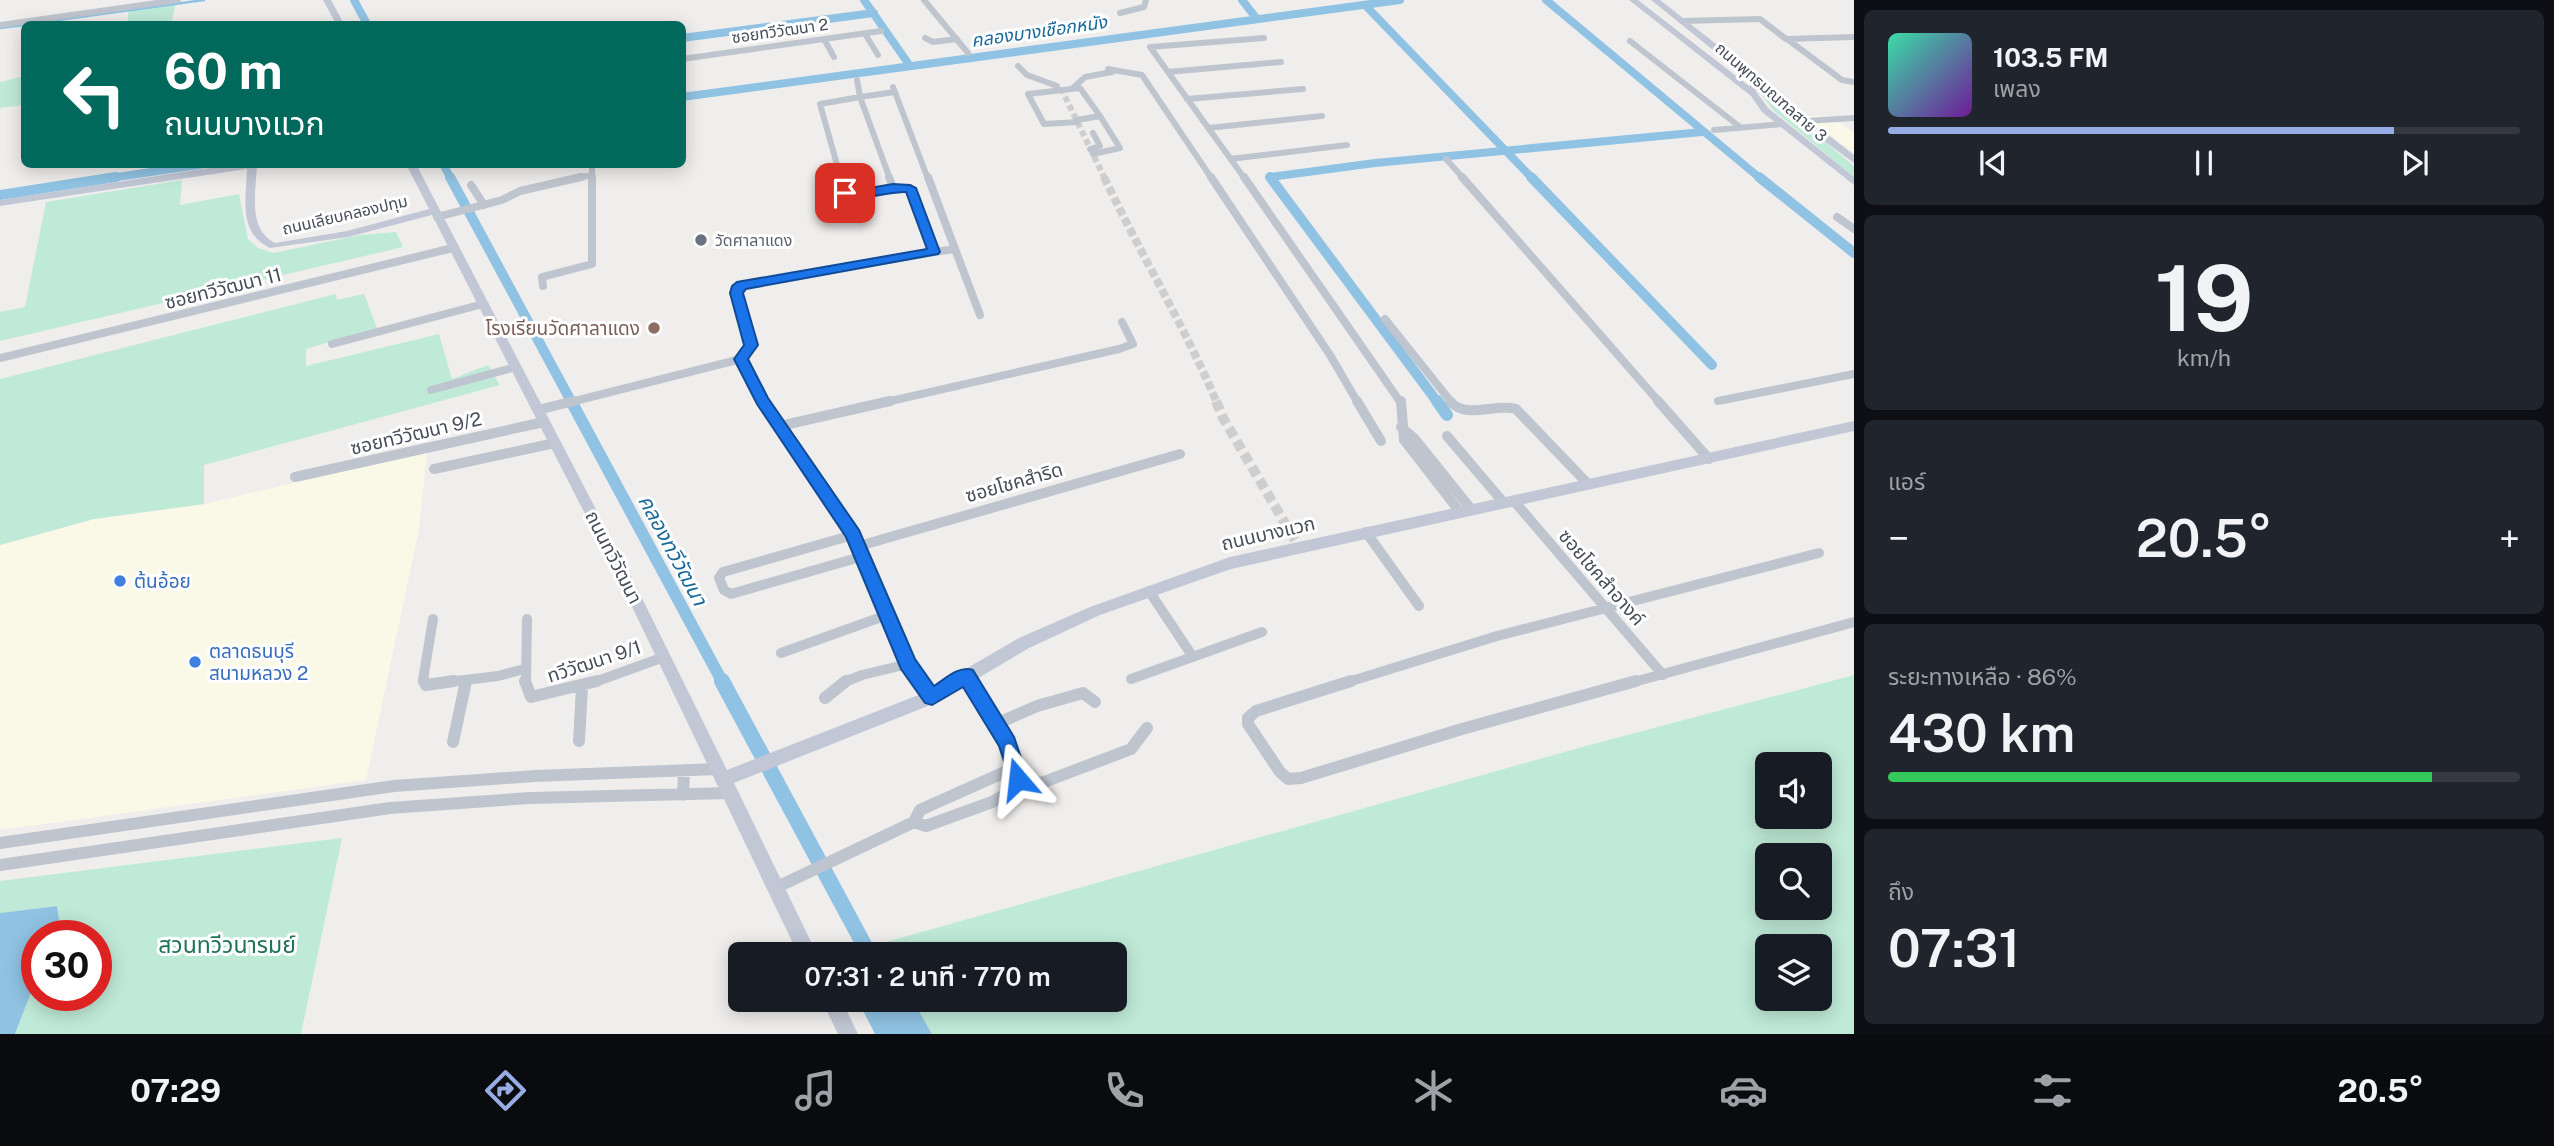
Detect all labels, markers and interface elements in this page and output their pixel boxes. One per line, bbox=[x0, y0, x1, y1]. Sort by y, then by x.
water label: คลองบางเชือกหนัง bbox=[970, 11, 1109, 51]
street label: ซอยทวีวัฒนา 2 bbox=[731, 15, 829, 47]
street label: ถนนพุทธมณฑลสาย 3 bbox=[1711, 38, 1831, 146]
text: 60 m bbox=[164, 42, 283, 100]
text: 103.5 FM bbox=[1993, 42, 2108, 73]
icon: left bbox=[49, 49, 140, 140]
text: เพลง bbox=[1993, 75, 2041, 102]
text: ถนนบางแวก bbox=[164, 105, 325, 142]
icon: previous bbox=[1974, 144, 2012, 182]
icon: pause bbox=[2185, 144, 2223, 182]
icon: next bbox=[2396, 144, 2434, 182]
pin bbox=[815, 163, 875, 223]
icon: arrive bbox=[826, 174, 864, 212]
street label: ถนนเลียบคลองปทุม bbox=[280, 191, 410, 239]
place label: วัดศาลาแดง bbox=[715, 231, 792, 250]
marker: วัดศาลาแดง bbox=[693, 232, 709, 248]
text: 19 bbox=[2155, 245, 2253, 351]
street label: ซอยทวีวัฒนา 11 bbox=[162, 263, 284, 313]
place label: โรงเรียนวัดศาลาแดง bbox=[485, 317, 640, 339]
marker: โรงเรียนวัดศาลาแดง bbox=[646, 320, 662, 336]
text: km/h bbox=[2177, 344, 2231, 371]
street label: ซอยทวีวัฒนา 9/2 bbox=[348, 407, 484, 459]
street label: ซอยโชคสำริด bbox=[963, 458, 1065, 506]
text: แอร์ bbox=[1888, 468, 1925, 495]
water label: คลองทวีวัฒนา bbox=[633, 490, 713, 611]
street label: ถนนทวีวัฒนา bbox=[581, 507, 647, 607]
text: 20.5° bbox=[2136, 508, 2272, 569]
street label: ถนนบางแวก bbox=[1219, 512, 1317, 554]
text: − bbox=[1888, 516, 1909, 561]
text: + bbox=[2499, 516, 2520, 561]
street label: ซอยโชคสำอางค์ bbox=[1554, 525, 1650, 629]
place label: ต้นอ้อย bbox=[134, 570, 191, 592]
marker: ต้นอ้อย bbox=[112, 573, 128, 589]
street label: ทวีวัฒนา 9/1 bbox=[544, 635, 644, 687]
place label: ตลาดธนบุรี สนามหลวง 2 bbox=[209, 640, 308, 684]
marker: ตลาดธนบุรี สนามหลวง 2 bbox=[187, 654, 203, 670]
text: ระยะทางเหลือ · 86% bbox=[1888, 663, 2077, 690]
text: 430 km bbox=[1888, 703, 2075, 764]
position arrow bbox=[981, 742, 1055, 816]
map controls bbox=[1755, 752, 1832, 1011]
button: sound bbox=[1755, 752, 1832, 829]
button: search bbox=[1755, 843, 1832, 920]
text: ถึง bbox=[1888, 878, 1914, 905]
text: 07:31 bbox=[1888, 918, 2020, 979]
speed limit sign: 30 bbox=[21, 920, 112, 1011]
park label: สวนทวีวนารมย์ bbox=[158, 931, 296, 958]
button: layers bbox=[1755, 934, 1832, 1011]
text: 07:31 · 2 นาที · 770 m bbox=[804, 961, 1051, 992]
icon: directions bbox=[481, 1066, 530, 1115]
icon: music bbox=[791, 1066, 840, 1115]
icon: phone bbox=[1100, 1066, 1149, 1115]
icon: climate bbox=[1409, 1066, 1458, 1115]
icon: car bbox=[1719, 1066, 1768, 1115]
icon: filters bbox=[2028, 1066, 2077, 1115]
text: 07:29 bbox=[130, 1072, 221, 1109]
text: 20.5° bbox=[2337, 1072, 2424, 1109]

